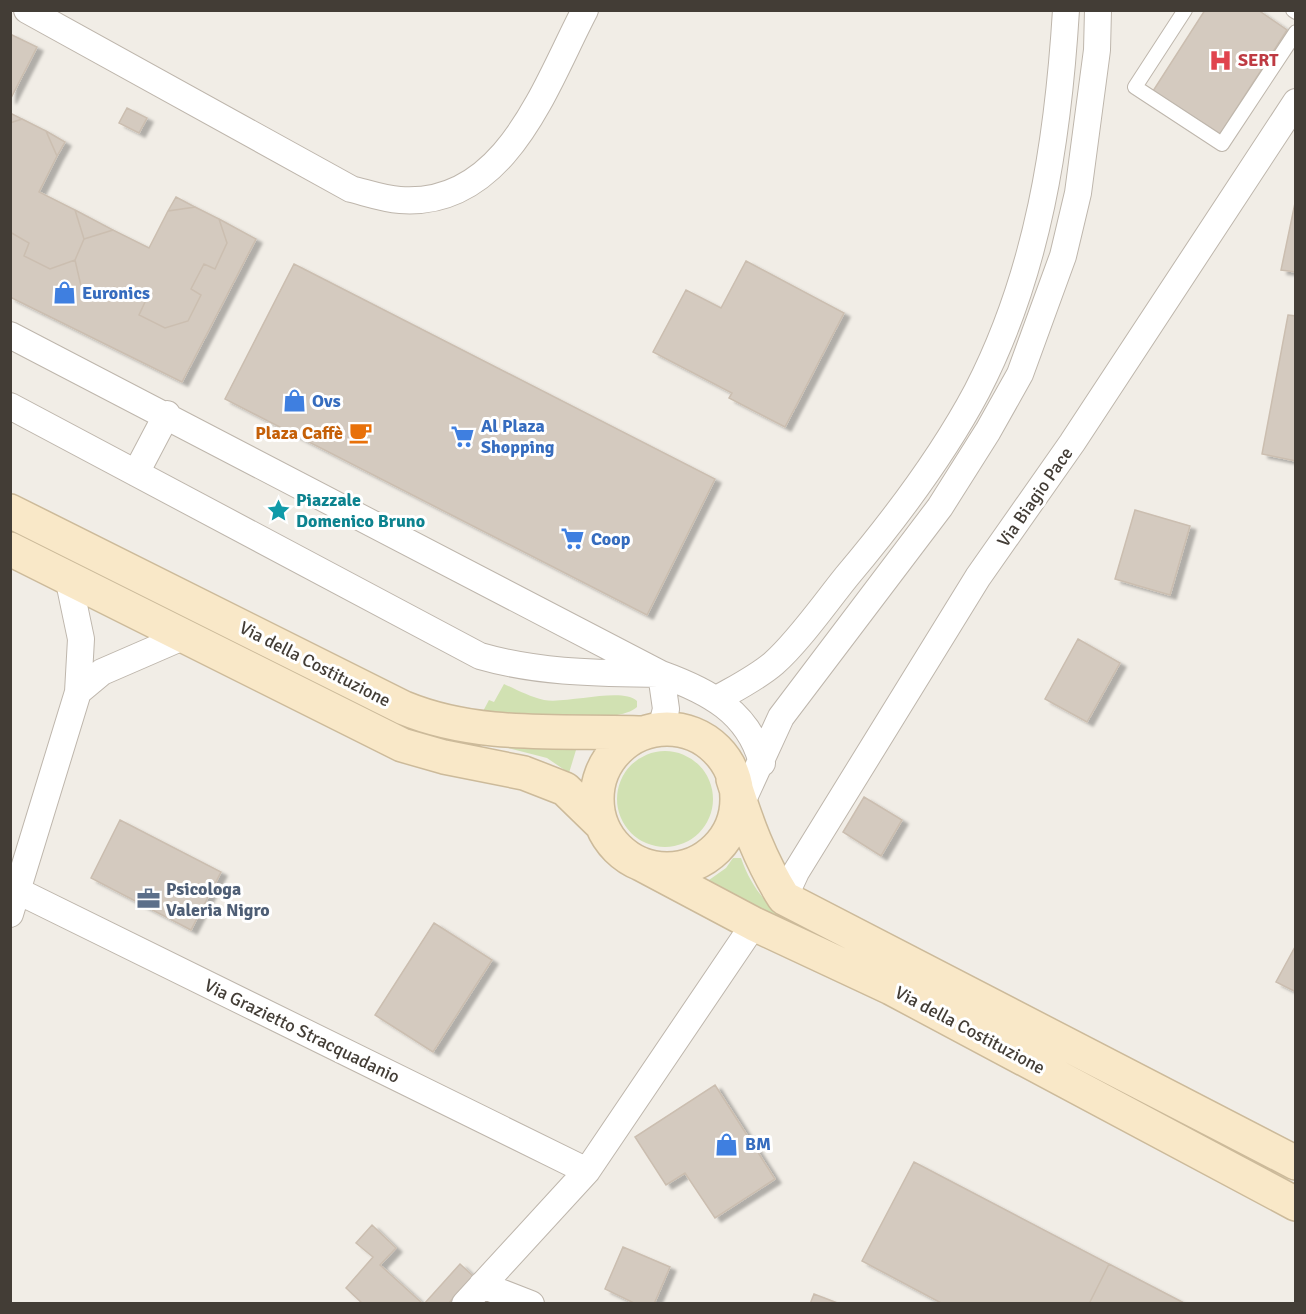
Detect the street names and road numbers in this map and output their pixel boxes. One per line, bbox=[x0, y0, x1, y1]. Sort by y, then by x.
street label: Via Biagio Pace bbox=[992, 443, 1078, 551]
street label: Via della Costituzione bbox=[236, 616, 394, 712]
street label: Via Grazietto Stracquadanio bbox=[201, 974, 403, 1088]
street label: Via della Costituzione bbox=[891, 981, 1049, 1079]

